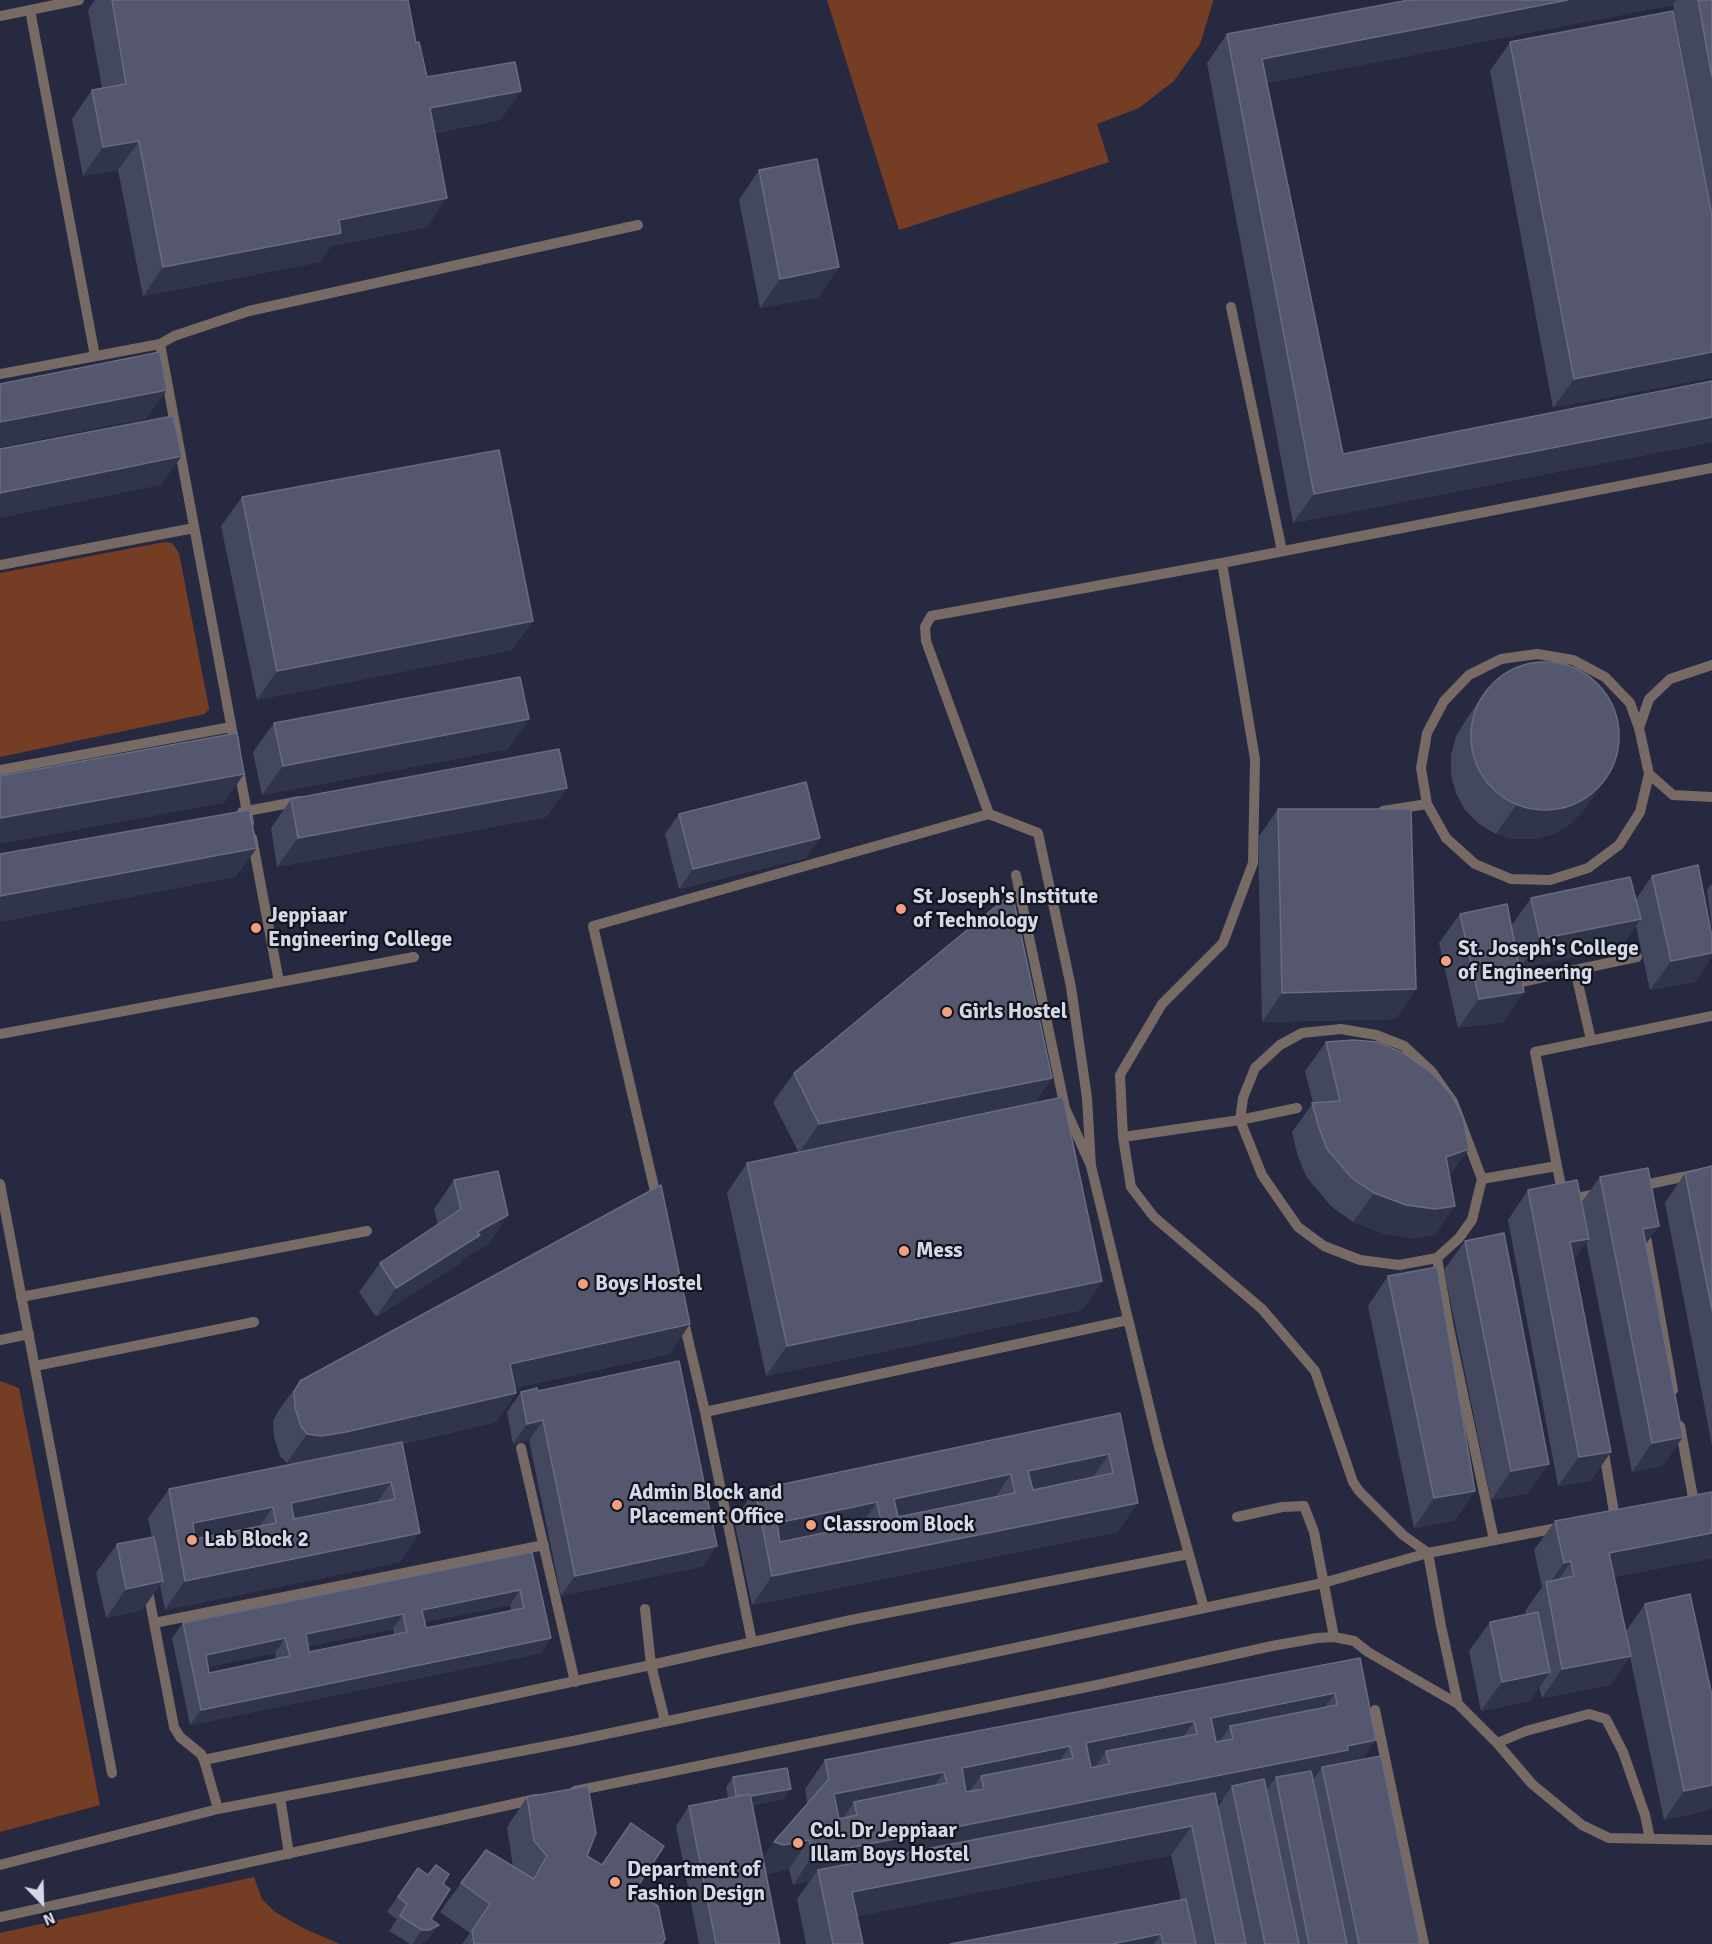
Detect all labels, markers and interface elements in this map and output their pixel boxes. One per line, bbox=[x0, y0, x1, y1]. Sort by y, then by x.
place label: St Joseph's Institute of Technology bbox=[913, 884, 1098, 934]
marker: St Joseph's Institute of Technology bbox=[894, 902, 908, 916]
place label: Jeppiaar Engineering College bbox=[268, 903, 452, 953]
marker: Jeppiaar Engineering College bbox=[249, 921, 263, 935]
place label: St. Joseph's College of Engineering bbox=[1458, 936, 1639, 986]
marker: St. Joseph's College of Engineering bbox=[1439, 954, 1453, 968]
place label: Girls Hostel bbox=[959, 999, 1067, 1025]
marker: Girls Hostel bbox=[940, 1005, 954, 1019]
place label: Mess bbox=[916, 1238, 963, 1264]
marker: Mess bbox=[897, 1244, 911, 1258]
place label: Boys Hostel bbox=[595, 1271, 702, 1297]
marker: Boys Hostel bbox=[576, 1277, 590, 1291]
place label: Admin Block and Placement Office bbox=[629, 1480, 784, 1530]
marker: Admin Block and Placement Office bbox=[610, 1498, 624, 1512]
place label: Classroom Block bbox=[823, 1512, 975, 1538]
marker: Classroom Block bbox=[804, 1518, 818, 1532]
place label: Lab Block 2 bbox=[204, 1527, 309, 1553]
marker: Lab Block 2 bbox=[185, 1533, 199, 1547]
place label: Col. Dr Jeppiaar Illam Boys Hostel bbox=[810, 1818, 969, 1868]
marker: Col. Dr Jeppiaar Illam Boys Hostel bbox=[791, 1836, 805, 1850]
place label: Department of Fashion Design bbox=[627, 1857, 765, 1907]
north arrow bbox=[12, 1872, 72, 1932]
marker: Department of Fashion Design bbox=[608, 1875, 622, 1889]
text: N bbox=[40, 1907, 58, 1930]

